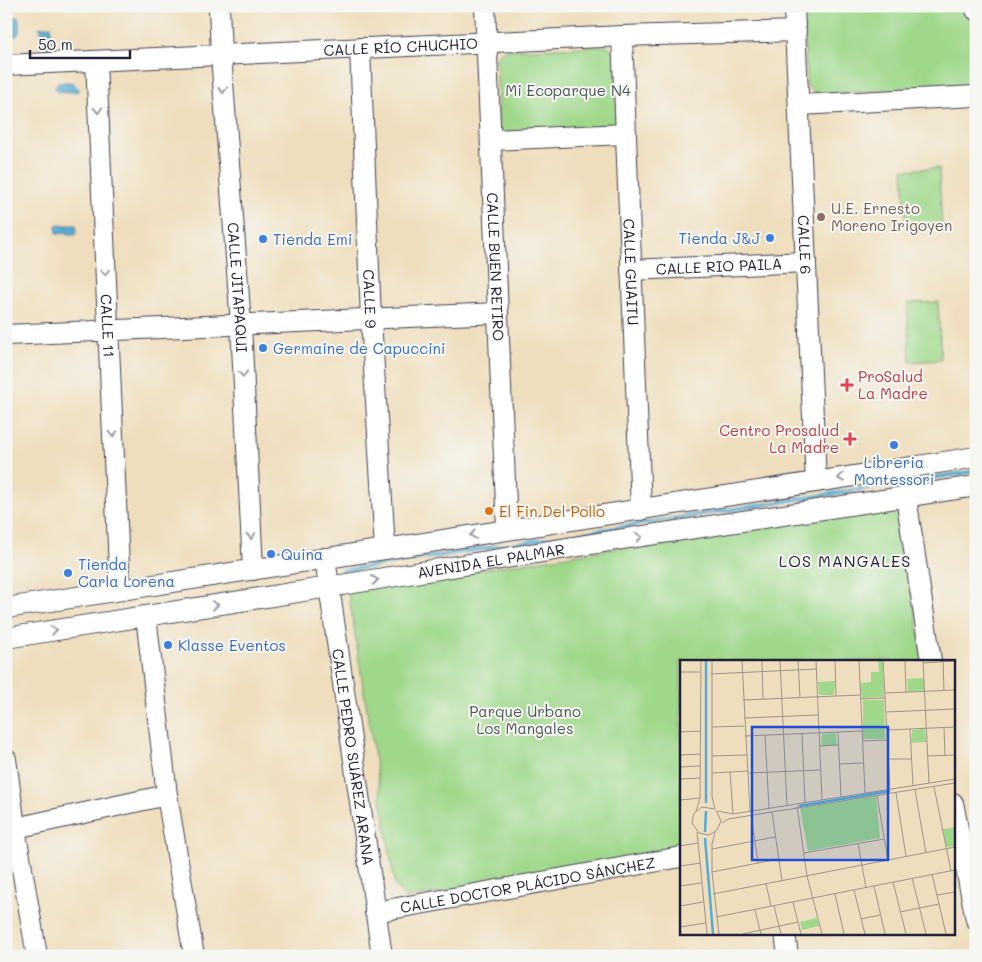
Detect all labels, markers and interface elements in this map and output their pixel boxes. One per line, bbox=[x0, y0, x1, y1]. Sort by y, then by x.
scale bar bbox=[30, 28, 130, 60]
street label: CALLE RÍO CHUCHIO bbox=[323, 33, 478, 60]
text: 50 m bbox=[38, 34, 73, 54]
park label: Mi Ecoparque N4 bbox=[505, 80, 631, 100]
one-way arrow bbox=[218, 86, 229, 94]
one-way arrow bbox=[93, 106, 104, 114]
street label: CALLE BUEN RETIRO bbox=[483, 192, 509, 342]
place label: U.E. Ernesto Moreno Irigoyen bbox=[831, 198, 952, 235]
marker: U.E. Ernesto Moreno Irigoyen bbox=[815, 211, 827, 223]
street label: CALLE 6 bbox=[794, 215, 816, 275]
street label: CALLE GUAITU bbox=[619, 218, 644, 326]
street label: CALLE JITAPAQUI bbox=[223, 221, 252, 353]
place label: Tienda J&J bbox=[679, 228, 761, 248]
place label: Tienda Emi bbox=[273, 229, 352, 249]
marker: Tienda J&J bbox=[764, 232, 776, 244]
marker: Tienda Emi bbox=[257, 233, 269, 245]
street label: CALLE RIO PAILA bbox=[655, 253, 783, 279]
one-way arrow bbox=[100, 268, 111, 276]
street label: CALLE 9 bbox=[359, 269, 382, 329]
street label: CALLE 11 bbox=[97, 293, 119, 358]
place label: Germaine de Capuccini bbox=[273, 338, 445, 358]
marker: Germaine de Capuccini bbox=[257, 342, 269, 354]
place label: ProSalud La Madre bbox=[858, 366, 928, 403]
one-way arrow bbox=[238, 370, 249, 378]
marker: ProSalud La Madre bbox=[840, 378, 854, 392]
place label: Centro Prosalud La Madre bbox=[719, 420, 839, 457]
one-way arrow bbox=[107, 431, 118, 439]
marker: Centro Prosalud La Madre bbox=[843, 432, 857, 446]
marker: Libreria Montessori bbox=[888, 439, 900, 451]
place label: Libreria Montessori bbox=[854, 452, 934, 489]
one-way arrow bbox=[837, 472, 845, 483]
place label: El Fin Del Pollo bbox=[499, 501, 605, 521]
marker: El Fin Del Pollo bbox=[483, 505, 495, 517]
one-way arrow bbox=[469, 529, 477, 539]
one-way arrow bbox=[636, 532, 644, 543]
one-way arrow bbox=[246, 533, 257, 541]
street label: AVENIDA EL PALMAR bbox=[416, 539, 566, 582]
place label: Quina bbox=[281, 544, 323, 564]
marker: Quina bbox=[265, 548, 277, 560]
district label: LOS MANGALES bbox=[779, 550, 911, 571]
place label: Tienda Carla Lorena bbox=[78, 554, 175, 591]
marker: Tienda Carla Lorena bbox=[62, 567, 74, 579]
one-way arrow bbox=[371, 575, 380, 585]
one-way arrow bbox=[211, 601, 219, 611]
one-way arrow bbox=[50, 626, 59, 636]
place label: Klasse Eventos bbox=[178, 635, 286, 655]
marker: Klasse Eventos bbox=[162, 639, 174, 651]
street label: CALLE PEDRO SUÁREZ ARANA bbox=[328, 647, 379, 867]
inset map bbox=[680, 660, 954, 934]
park label: Parque Urbano Los Mangales bbox=[469, 701, 581, 738]
street label: CALLE DOCTOR PLÁCIDO SÁNCHEZ bbox=[398, 852, 657, 917]

